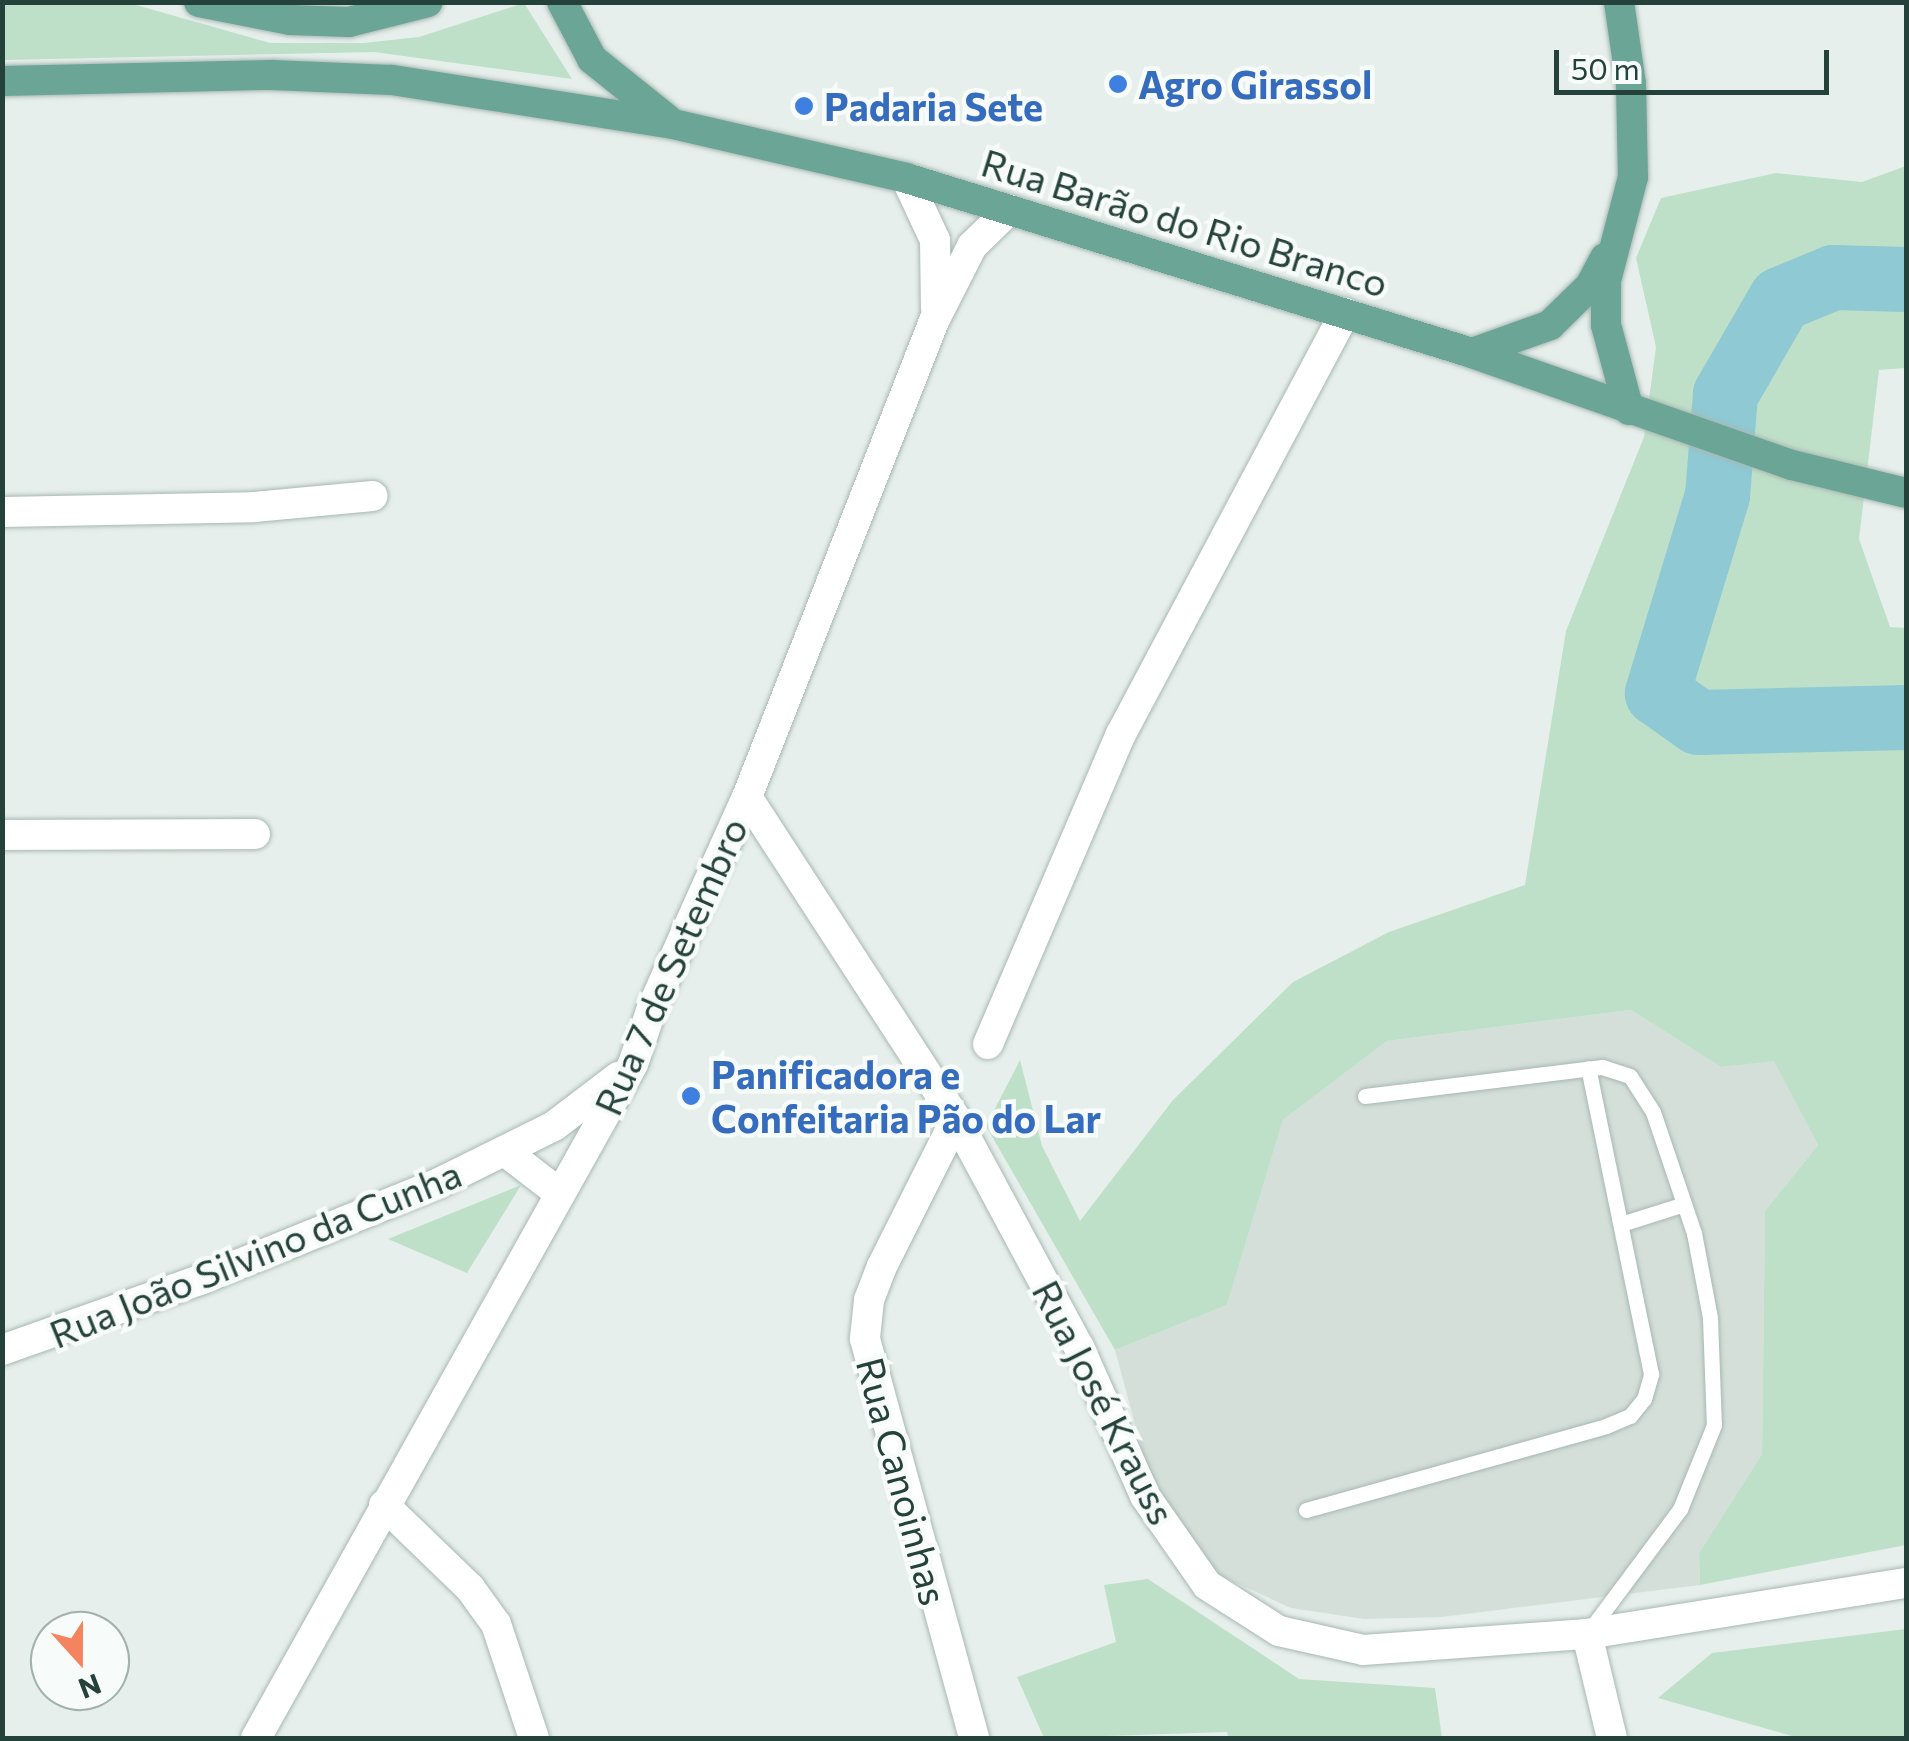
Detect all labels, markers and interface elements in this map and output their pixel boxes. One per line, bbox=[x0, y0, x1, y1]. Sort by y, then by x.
scale bar bbox=[1559, 30, 1834, 92]
text: 50 m bbox=[1571, 49, 1640, 86]
place label: Agro Girassol bbox=[1138, 61, 1372, 107]
marker: Agro Girassol bbox=[1107, 73, 1129, 95]
place label: Padaria Sete bbox=[824, 83, 1043, 129]
marker: Padaria Sete bbox=[793, 95, 815, 117]
street label: Rua Barão do Rio Branco bbox=[976, 138, 1394, 306]
street label: Rua 7 de Setembro bbox=[584, 810, 756, 1122]
place label: Panificadora e Confeitaria Pão do Lar bbox=[711, 1051, 1101, 1140]
marker: Panificadora e Confeitaria Pão do Lar bbox=[680, 1085, 702, 1107]
street label: Rua João Silvino da Cunha bbox=[43, 1150, 467, 1356]
street label: Rua José Krauss bbox=[1024, 1272, 1186, 1532]
street label: Rua Canoinhas bbox=[848, 1352, 958, 1610]
north arrow bbox=[30, 1611, 130, 1711]
text: N bbox=[74, 1668, 106, 1707]

